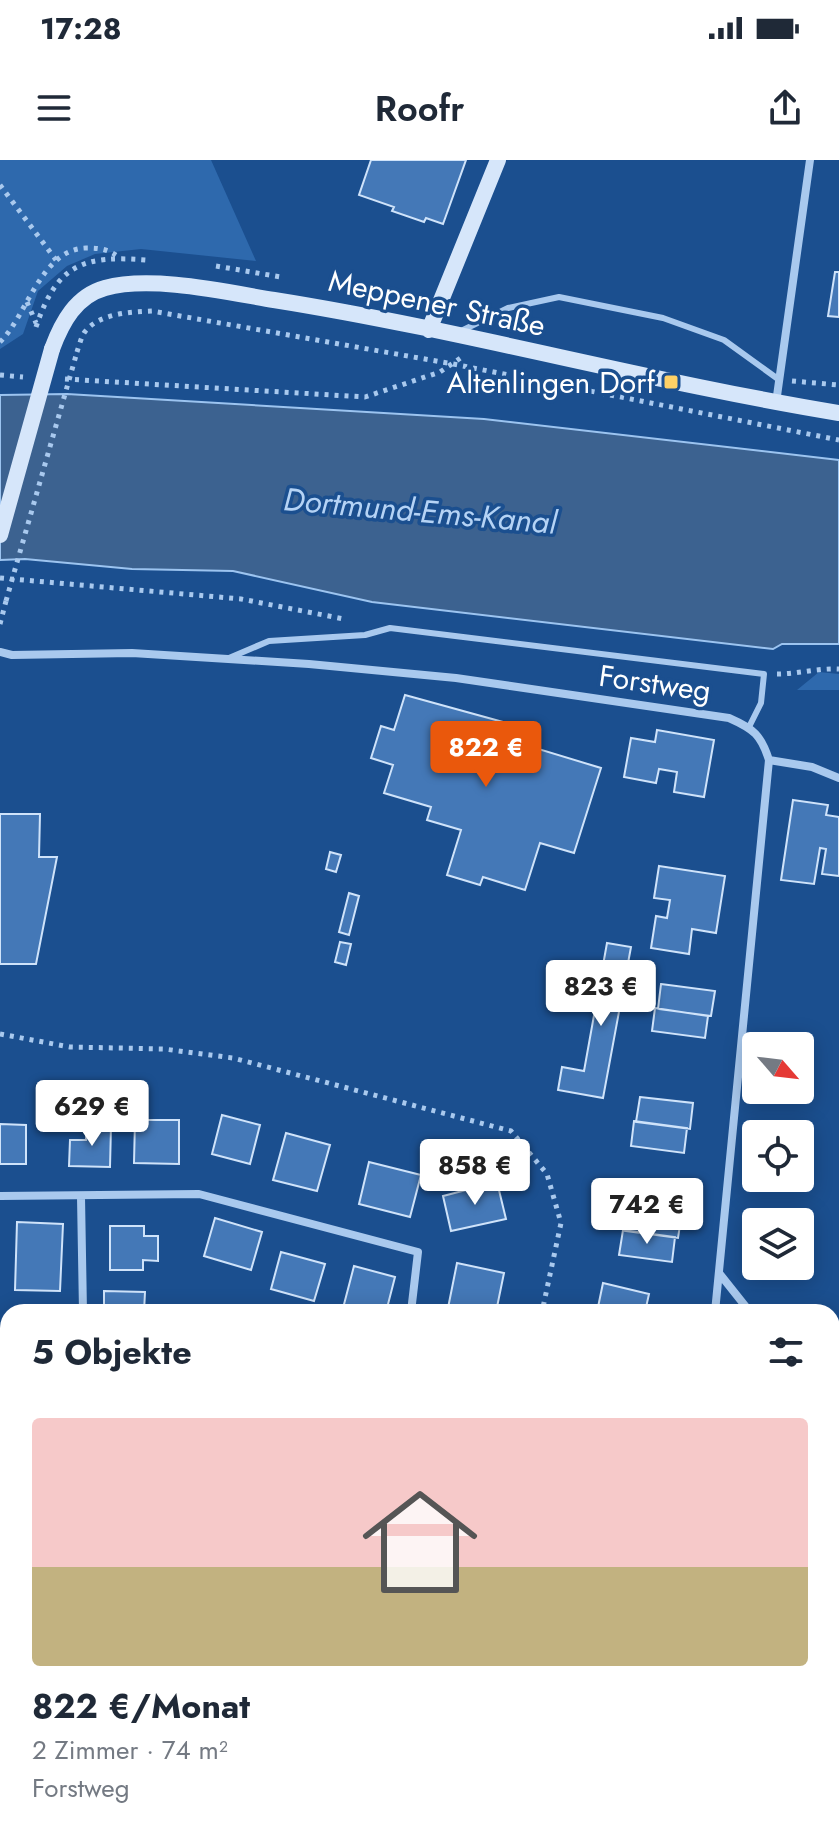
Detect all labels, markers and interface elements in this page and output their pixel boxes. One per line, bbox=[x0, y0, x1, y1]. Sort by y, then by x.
text: 17:28 bbox=[40, 7, 122, 50]
text: Roofr bbox=[375, 82, 464, 134]
icon: menu bbox=[32, 86, 76, 130]
icon: share bbox=[763, 86, 807, 130]
street label: Meppener Straße bbox=[325, 259, 549, 347]
place label: Altenlingen Dorf bbox=[447, 361, 656, 404]
marker: Altenlingen Dorf bbox=[662, 373, 680, 391]
water label: Dortmund-Ems-Kanal bbox=[282, 476, 560, 546]
street label: Forstweg bbox=[596, 654, 714, 712]
pin: 822 € bbox=[430, 721, 542, 789]
text: 822 € bbox=[448, 728, 524, 766]
pin: 823 € bbox=[545, 960, 657, 1028]
text: 823 € bbox=[564, 967, 638, 1005]
north arrow bbox=[742, 1032, 814, 1104]
map controls bbox=[742, 1032, 814, 1280]
pin: 629 € bbox=[36, 1080, 148, 1148]
text: 629 € bbox=[54, 1087, 130, 1125]
button: locate bbox=[742, 1120, 814, 1192]
pin: 858 € bbox=[419, 1139, 531, 1207]
text: 858 € bbox=[438, 1146, 512, 1184]
pin: 742 € bbox=[591, 1178, 703, 1246]
text: 742 € bbox=[609, 1185, 685, 1223]
button: layers bbox=[742, 1208, 814, 1280]
text: 5 Objekte bbox=[32, 1328, 192, 1377]
icon: filters bbox=[764, 1330, 808, 1374]
icon: home bbox=[348, 1470, 492, 1614]
text: 822 €/Monat bbox=[32, 1682, 250, 1731]
text: 2 Zimmer · 74 m² bbox=[32, 1731, 228, 1769]
text: Forstweg bbox=[32, 1769, 130, 1807]

